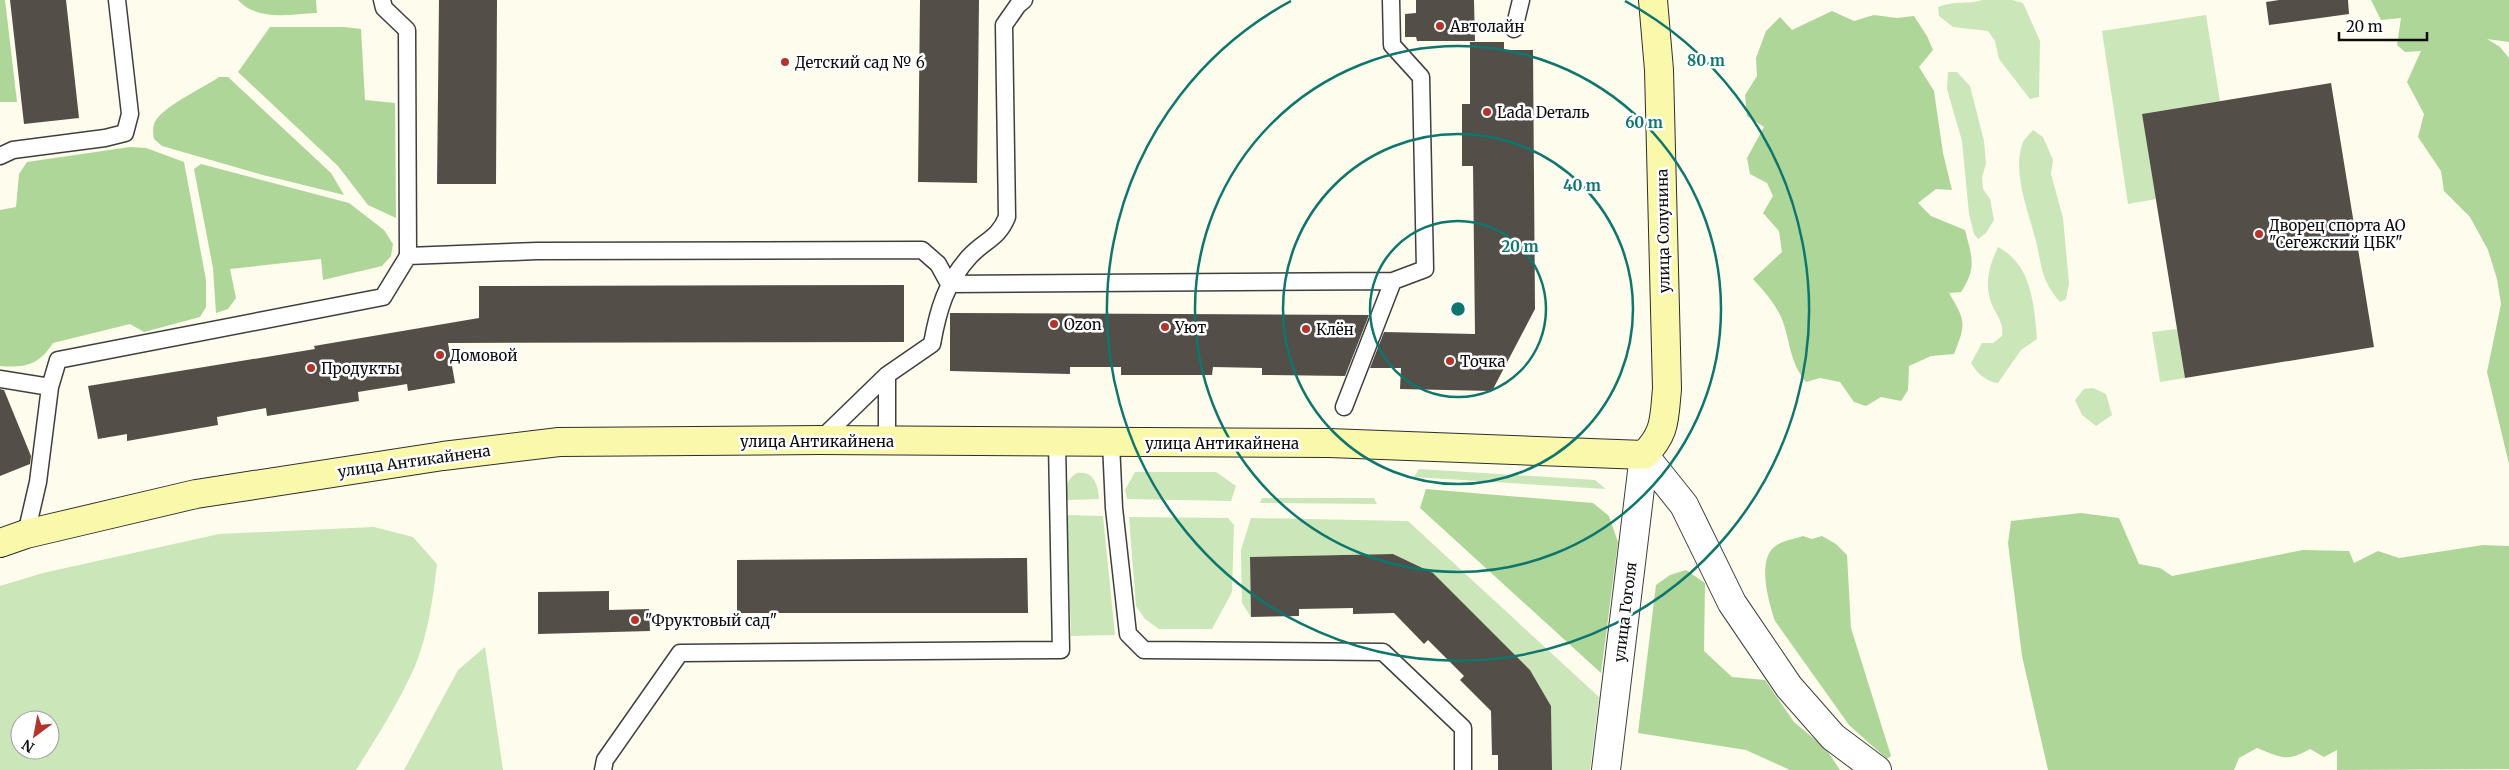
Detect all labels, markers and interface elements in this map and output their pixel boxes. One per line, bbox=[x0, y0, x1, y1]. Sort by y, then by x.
scale bar bbox=[2339, 10, 2426, 42]
place label: Автолайн bbox=[1449, 17, 1525, 36]
text: 20 m bbox=[2346, 17, 2383, 36]
marker: Автолайн bbox=[1434, 20, 1446, 32]
text: 80 m bbox=[1687, 51, 1725, 70]
place label: Детский сад № 6 bbox=[795, 53, 925, 72]
marker: Детский сад № 6 bbox=[779, 56, 791, 68]
place label: Lada Dеталь bbox=[1497, 103, 1589, 122]
marker: Lada Dеталь bbox=[1481, 106, 1493, 118]
text: 60 m bbox=[1625, 113, 1663, 132]
street label: улица Солунина bbox=[1652, 169, 1674, 293]
text: 40 m bbox=[1563, 176, 1601, 195]
place label: Дворец спорта АО "Сегежский ЦБК" bbox=[2269, 216, 2406, 252]
marker: Дворец спорта АО "Сегежский ЦБК" bbox=[2253, 228, 2265, 240]
text: 20 m bbox=[1501, 237, 1539, 256]
centre of rings bbox=[1449, 300, 1467, 318]
place label: Ozon bbox=[1064, 315, 1102, 334]
marker: Ozon bbox=[1048, 318, 1060, 330]
place label: Уют bbox=[1174, 318, 1206, 337]
place label: Клён bbox=[1316, 320, 1354, 339]
marker: Уют bbox=[1159, 321, 1171, 333]
marker: Клён bbox=[1300, 323, 1312, 335]
place label: Домовой bbox=[450, 346, 518, 365]
marker: Домовой bbox=[434, 349, 446, 361]
place label: Точка bbox=[1460, 352, 1506, 371]
marker: Точка bbox=[1444, 355, 1456, 367]
place label: Продукты bbox=[321, 359, 400, 378]
marker: Продукты bbox=[305, 362, 317, 374]
street label: улица Антикайнена bbox=[740, 432, 894, 451]
street label: улица Антикайнена bbox=[1145, 434, 1299, 453]
street label: улица Антикайнена bbox=[336, 441, 492, 481]
street label: улица Гоголя bbox=[1609, 561, 1641, 663]
place label: "Фруктовый сад" bbox=[645, 611, 777, 630]
marker: "Фруктовый сад" bbox=[629, 614, 641, 626]
north arrow bbox=[10, 710, 60, 760]
text: N bbox=[19, 735, 38, 757]

